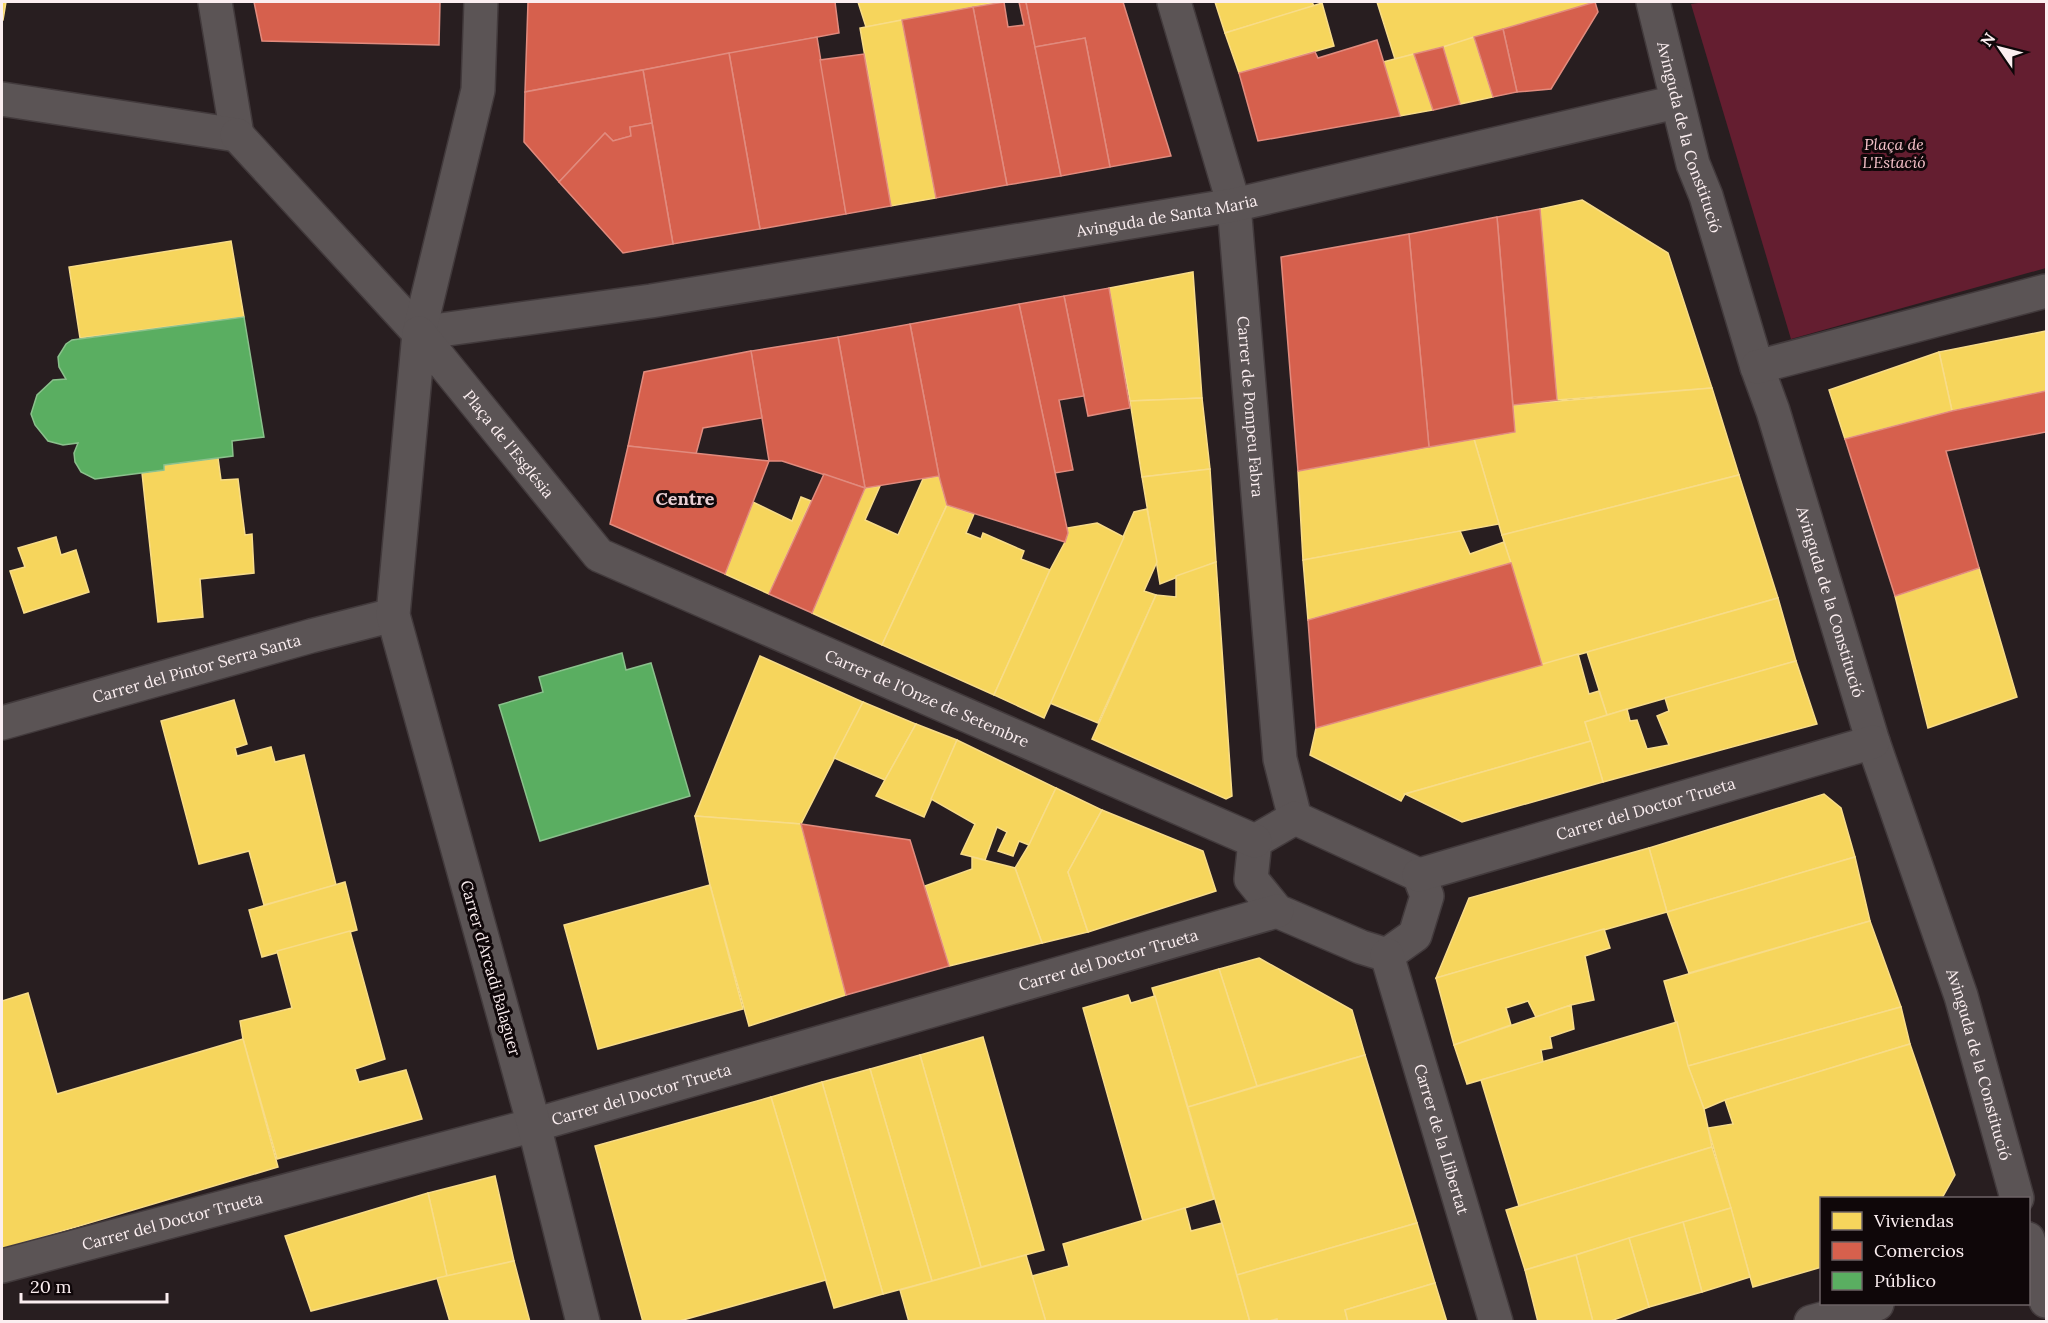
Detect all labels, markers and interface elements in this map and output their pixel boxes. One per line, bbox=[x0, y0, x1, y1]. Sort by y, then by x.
north arrow bbox=[1970, 18, 2030, 78]
text: N bbox=[1976, 29, 1999, 50]
street label: Avinguda de la Constitució bbox=[1653, 38, 1726, 235]
park label: Plaça de L'Estació bbox=[1862, 134, 1926, 172]
street label: Avinguda de Santa Maria bbox=[1074, 190, 1259, 241]
street label: Carrer de Pompeu Fabra bbox=[1233, 315, 1268, 498]
street label: Plaça de l'Església bbox=[459, 386, 559, 502]
district label: Centre bbox=[655, 487, 715, 510]
street label: Avinguda de la Constitució bbox=[1792, 503, 1869, 700]
street label: Carrer del Pintor Serra Santa bbox=[90, 629, 303, 707]
street label: Carrer de l'Onze de Setembre bbox=[822, 645, 1033, 751]
street label: Carrer del Doctor Trueta bbox=[1553, 773, 1738, 844]
street label: Carrer d'Arcadi Balaguer bbox=[456, 878, 526, 1058]
street label: Carrer del Doctor Trueta bbox=[1016, 924, 1200, 995]
street label: Avinguda de la Constitució bbox=[1942, 965, 2016, 1163]
street label: Carrer del Doctor Trueta bbox=[549, 1059, 733, 1129]
street label: Carrer de la Llibertat bbox=[1410, 1061, 1474, 1217]
street label: Carrer del Doctor Trueta bbox=[80, 1187, 265, 1254]
legend bbox=[1820, 1197, 2030, 1305]
text: Viviendas bbox=[1873, 1209, 1954, 1232]
text: Comercios bbox=[1874, 1239, 1964, 1262]
scale bar bbox=[21, 1266, 166, 1304]
text: Público bbox=[1874, 1269, 1936, 1292]
text: 20 m bbox=[30, 1275, 72, 1298]

